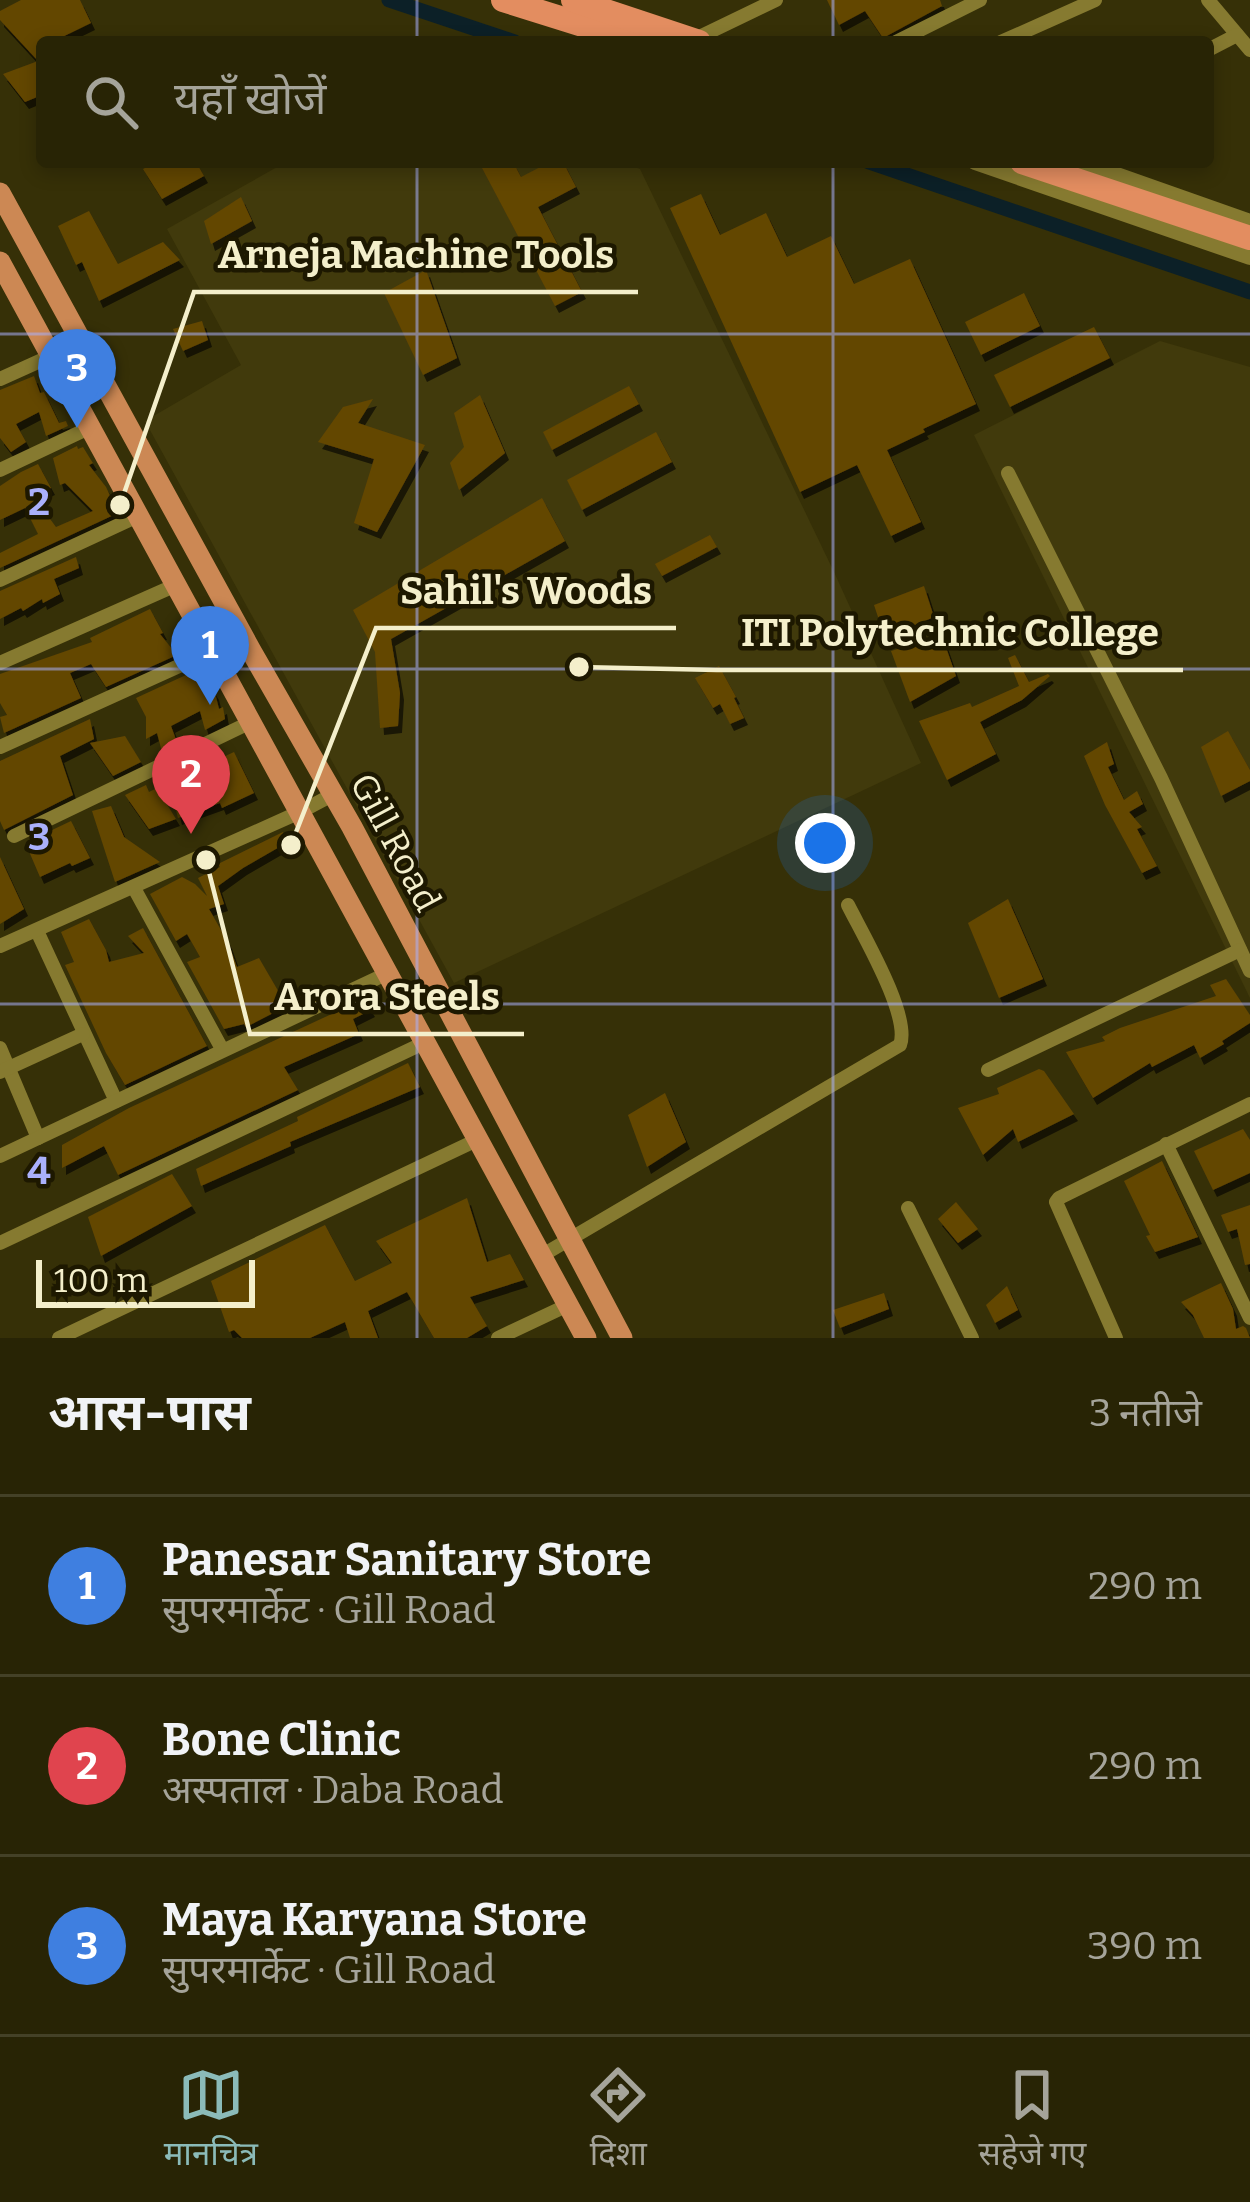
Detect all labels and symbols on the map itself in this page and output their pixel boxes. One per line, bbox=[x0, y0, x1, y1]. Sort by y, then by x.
callout: Arneja Machine Tools bbox=[194, 217, 638, 292]
text: Arneja Machine Tools bbox=[218, 232, 614, 278]
pin: 3 bbox=[38, 329, 116, 428]
text: 2 bbox=[28, 479, 50, 525]
callout: Sahil's Woods bbox=[376, 553, 676, 628]
text: Sahil's Woods bbox=[400, 568, 652, 614]
callout: ITI Polytechnic College bbox=[717, 595, 1183, 670]
pin: 1 bbox=[171, 606, 249, 705]
text: ITI Polytechnic College bbox=[741, 610, 1159, 656]
pin: 2 bbox=[152, 735, 230, 834]
street label: Gill Road bbox=[341, 766, 450, 919]
your location bbox=[795, 813, 855, 873]
text: 3 bbox=[28, 814, 50, 860]
callout: Arora Steels bbox=[250, 959, 524, 1034]
text: Arora Steels bbox=[274, 974, 500, 1020]
text: 4 bbox=[27, 1148, 51, 1194]
scale bar bbox=[36, 1254, 255, 1307]

